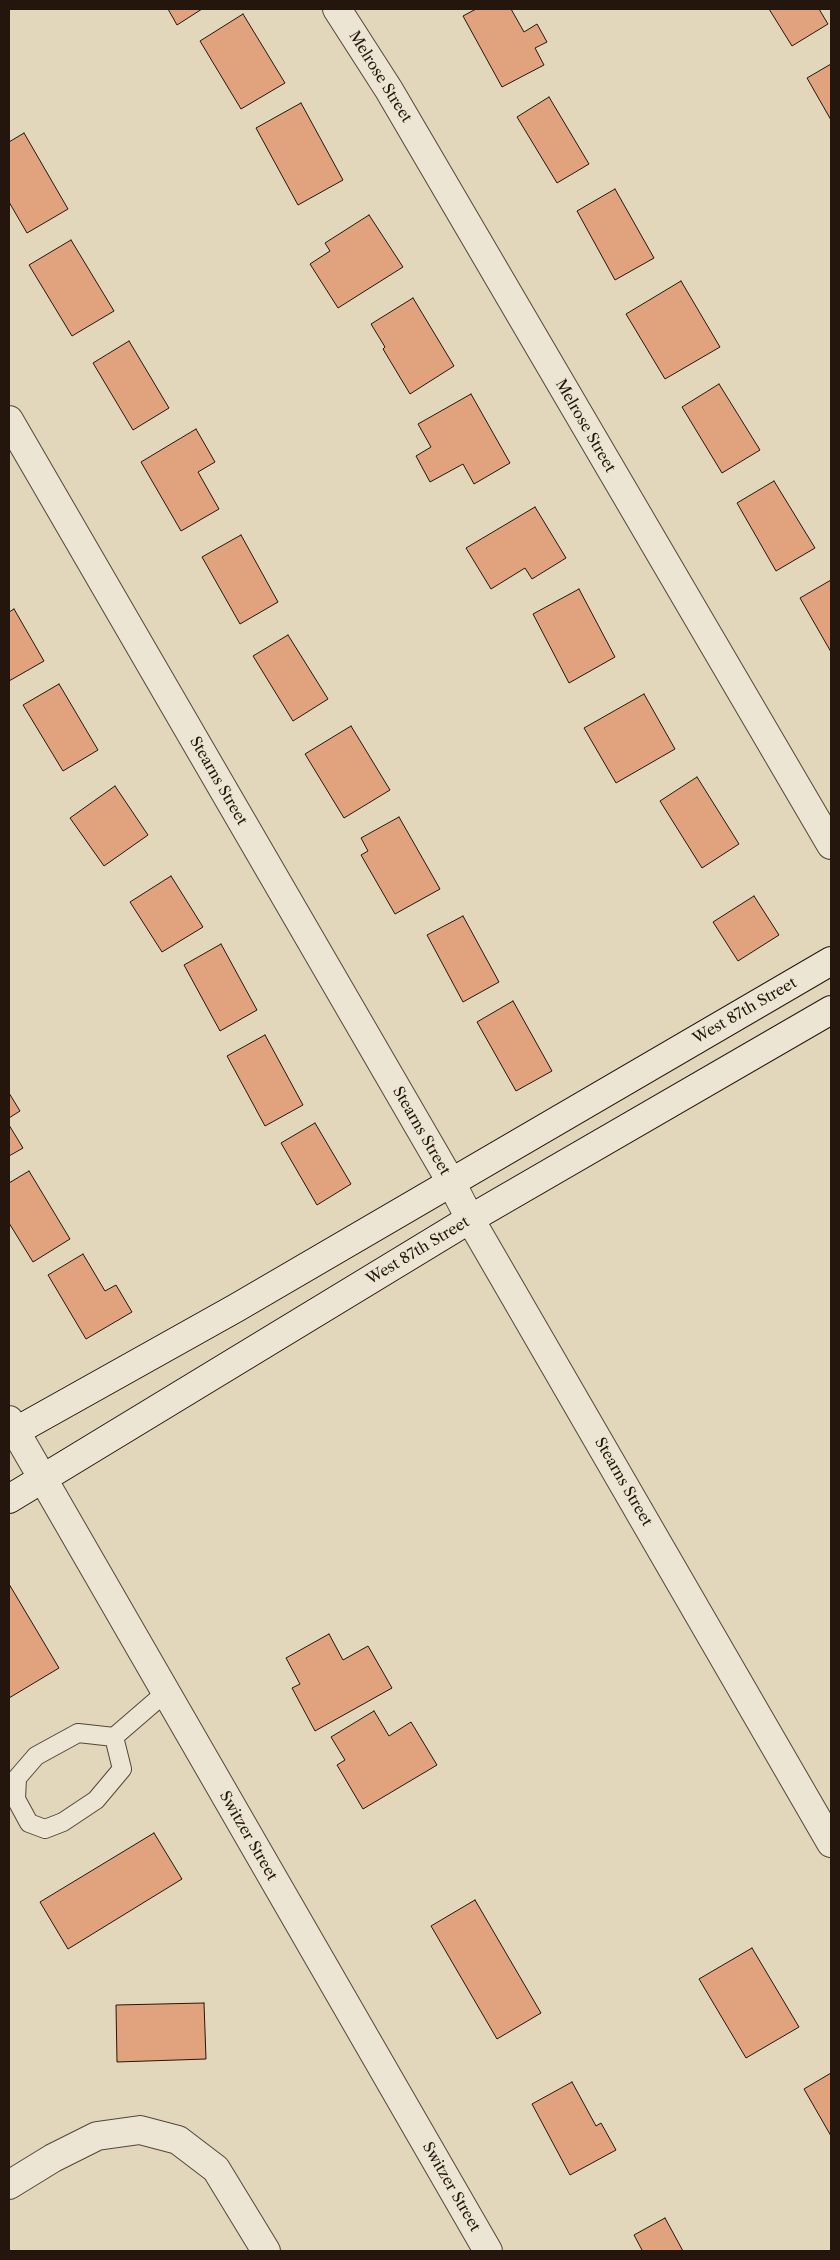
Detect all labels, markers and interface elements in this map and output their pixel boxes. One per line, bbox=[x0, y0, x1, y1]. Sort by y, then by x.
street label: Melrose Street bbox=[345, 28, 415, 126]
street label: Melrose Street bbox=[551, 376, 619, 476]
street label: Stearns Street bbox=[185, 733, 251, 829]
street label: West 87th Street bbox=[690, 974, 800, 1048]
street label: Stearns Street bbox=[388, 1083, 454, 1179]
street label: West 87th Street bbox=[363, 1213, 473, 1289]
street label: Stearns Street bbox=[590, 1434, 656, 1530]
street label: Switzer Street bbox=[215, 1788, 281, 1884]
street label: Switzer Street bbox=[418, 2139, 484, 2235]

